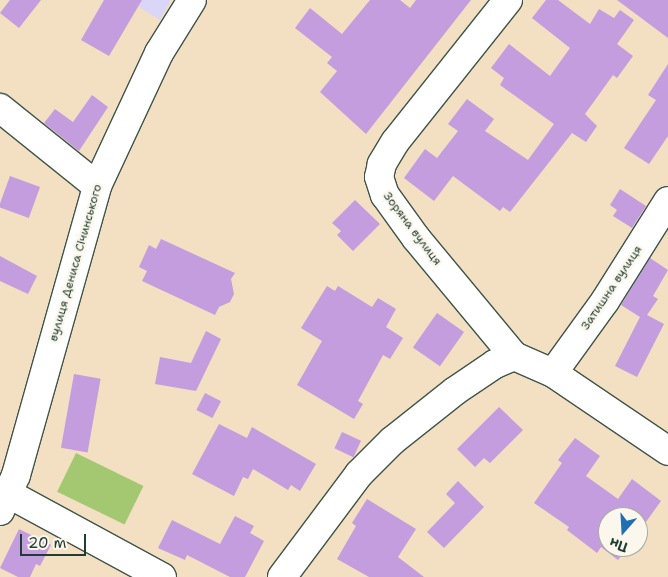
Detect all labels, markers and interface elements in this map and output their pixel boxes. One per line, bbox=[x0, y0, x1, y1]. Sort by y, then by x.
street label: вулиця Дениса Січинського bbox=[47, 183, 105, 343]
street label: Зоряна вулиця bbox=[380, 190, 444, 268]
street label: Затишна вулиця bbox=[578, 243, 646, 333]
north arrow bbox=[598, 507, 648, 557]
scale bar bbox=[22, 524, 89, 556]
text: 20 m bbox=[28, 533, 67, 553]
text: Пн bbox=[607, 534, 630, 557]

